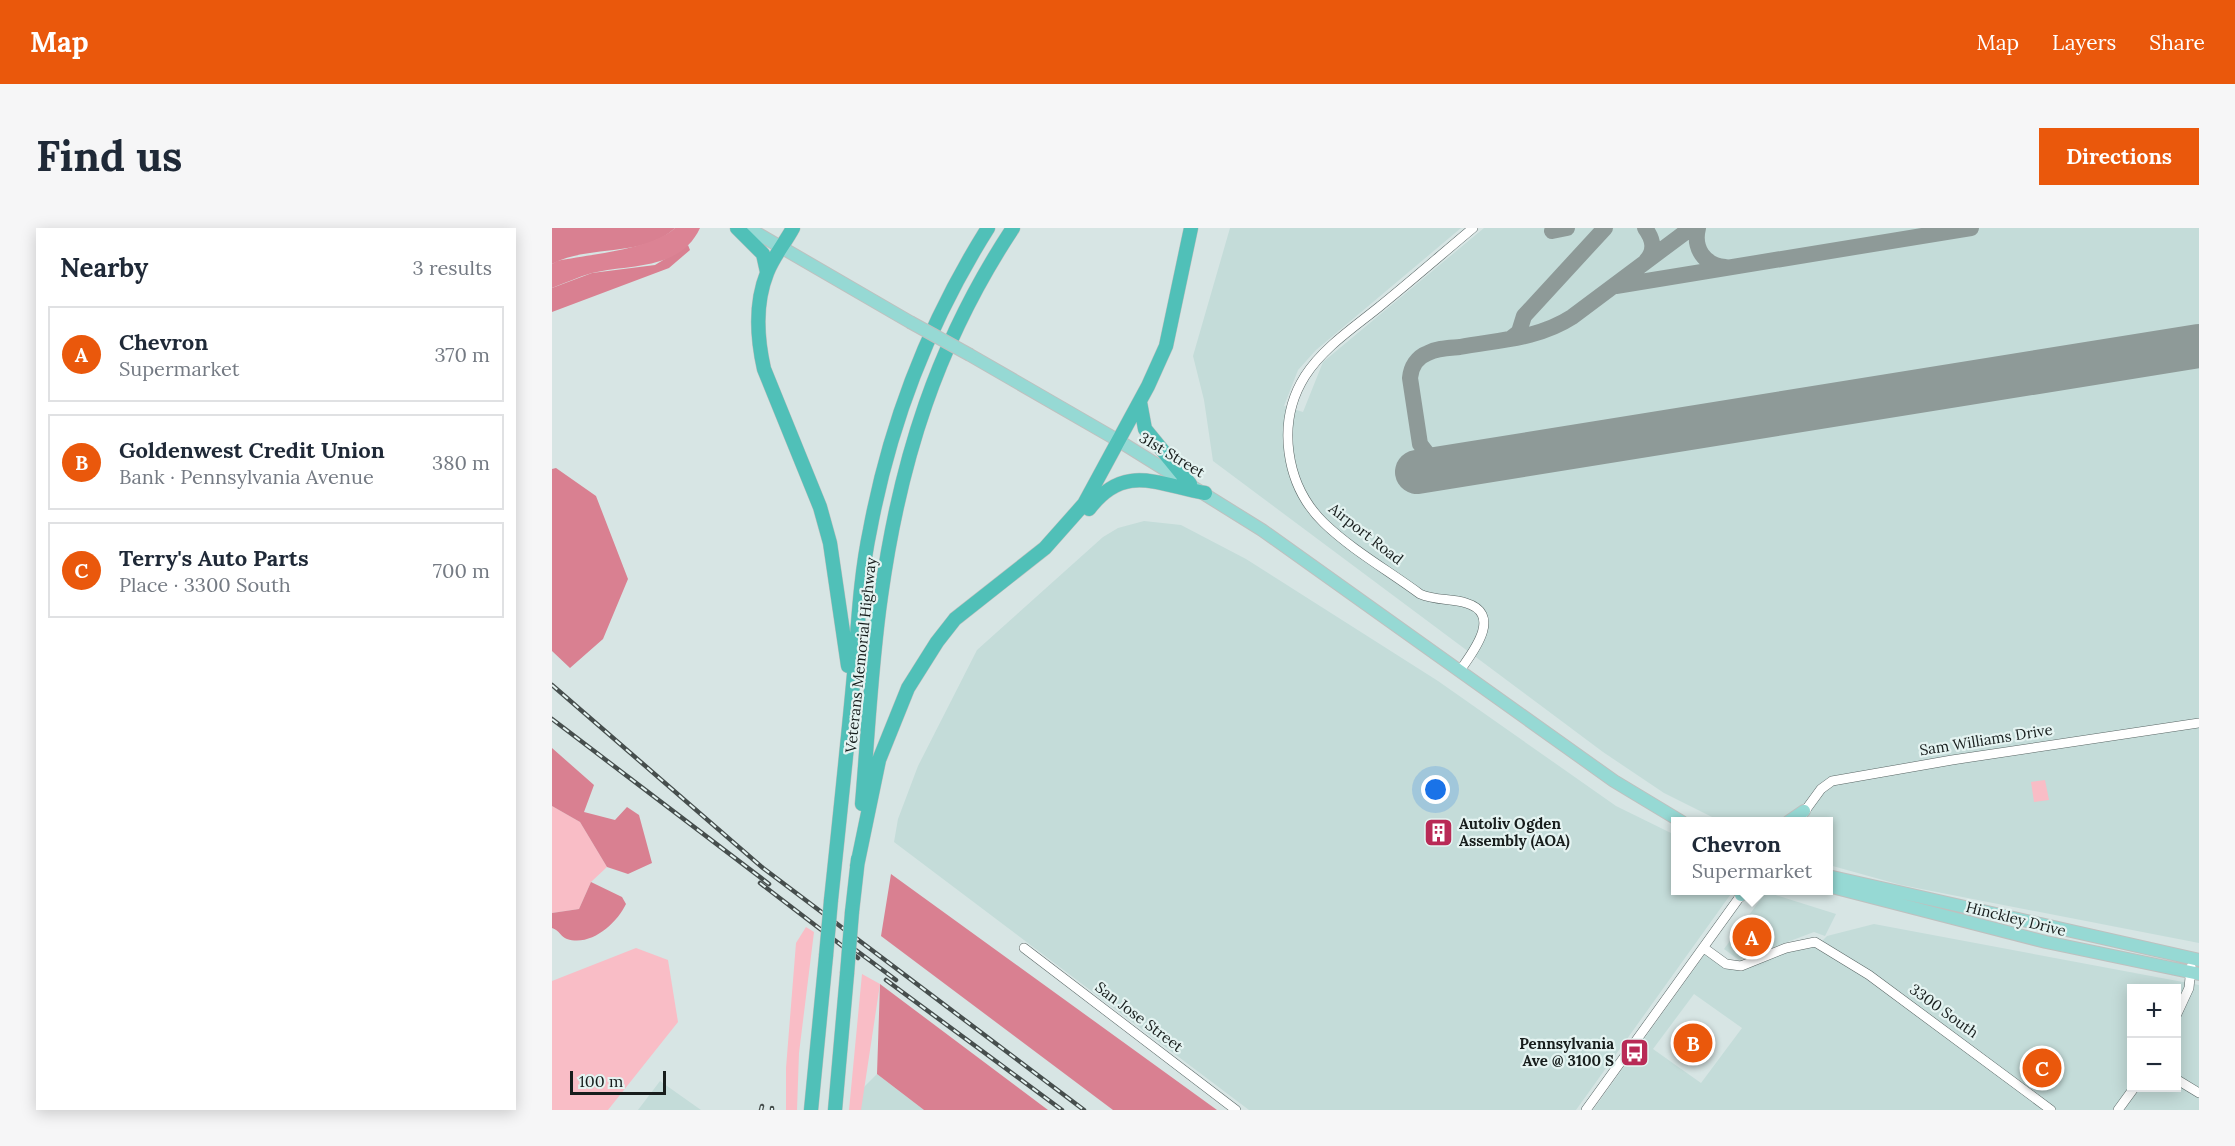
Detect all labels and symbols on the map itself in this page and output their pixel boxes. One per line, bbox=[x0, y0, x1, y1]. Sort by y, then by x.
street label: 31st Street bbox=[1136, 428, 1209, 482]
street label: Airport Road bbox=[1325, 498, 1407, 569]
street label: Veterans Memorial Highway bbox=[841, 556, 880, 755]
street label: Sam Williams Drive bbox=[1918, 720, 2054, 759]
your location bbox=[1421, 775, 1450, 804]
place label: Autoliv Ogden Assembly (AOA) bbox=[1459, 814, 1570, 851]
building icon: Autoliv Ogden Assembly (AOA) bbox=[1422, 817, 1454, 849]
street label: Hinckley Drive bbox=[1964, 897, 2068, 940]
pin: A bbox=[1732, 914, 1772, 960]
street label: San Jose Street bbox=[1092, 977, 1187, 1056]
street label: 3300 South bbox=[1906, 979, 1982, 1042]
pin: B bbox=[1674, 1020, 1712, 1066]
place label: Pennsylvania Ave @ 3100 S bbox=[1519, 1034, 1614, 1070]
bus stop icon: Pennsylvania Ave @ 3100 S bbox=[1619, 1037, 1651, 1069]
pin: C bbox=[2022, 1046, 2062, 1090]
scale bar bbox=[570, 1068, 666, 1096]

